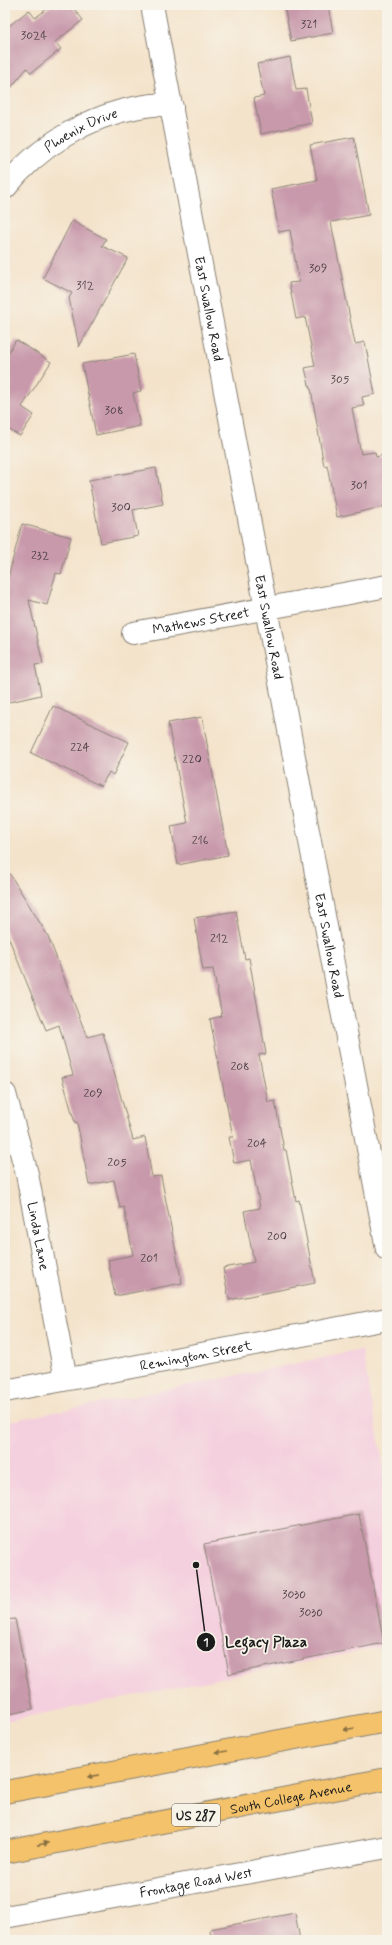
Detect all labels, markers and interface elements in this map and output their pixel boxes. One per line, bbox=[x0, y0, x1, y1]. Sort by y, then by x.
house number: 321 bbox=[301, 17, 317, 33]
house number: 3024 bbox=[21, 28, 47, 44]
street label: Phoenix Drive bbox=[41, 105, 120, 157]
street label: East Swallow Road bbox=[190, 255, 227, 363]
house number: 309 bbox=[309, 261, 327, 277]
house number: 312 bbox=[76, 278, 94, 294]
house number: 305 bbox=[331, 372, 350, 388]
house number: 308 bbox=[105, 403, 123, 419]
house number: 301 bbox=[351, 478, 367, 494]
house number: 300 bbox=[111, 500, 131, 516]
house number: 232 bbox=[31, 548, 49, 564]
street label: East Swallow Road bbox=[250, 573, 287, 681]
street label: Mathews Street bbox=[151, 604, 252, 639]
house number: 224 bbox=[70, 740, 90, 756]
house number: 220 bbox=[182, 752, 202, 768]
house number: 216 bbox=[192, 833, 209, 849]
street label: East Swallow Road bbox=[310, 892, 347, 999]
house number: 212 bbox=[210, 931, 228, 947]
house number: 208 bbox=[230, 1059, 250, 1075]
house number: 209 bbox=[83, 1086, 103, 1102]
house number: 204 bbox=[247, 1136, 267, 1152]
house number: 205 bbox=[107, 1155, 127, 1171]
street label: Linda Lane bbox=[22, 1200, 53, 1272]
house number: 200 bbox=[267, 1229, 287, 1245]
house number: 201 bbox=[140, 1251, 158, 1267]
street label: Remington Street bbox=[138, 1337, 254, 1375]
house number: 3030 bbox=[282, 1587, 306, 1603]
house number: 3030 bbox=[299, 1605, 323, 1621]
callout: Legacy Plaza bbox=[196, 1628, 315, 1655]
text: Legacy Plaza bbox=[225, 1633, 307, 1655]
text: 1 bbox=[203, 1635, 209, 1651]
one-way arrow bbox=[343, 1726, 355, 1732]
one-way arrow bbox=[215, 1749, 227, 1755]
one-way arrow bbox=[87, 1773, 99, 1779]
street label: South College Avenue bbox=[229, 1778, 353, 1819]
road number: US 287 bbox=[172, 1804, 220, 1826]
one-way arrow bbox=[37, 1841, 49, 1847]
street label: Frontage Road West bbox=[138, 1864, 254, 1902]

